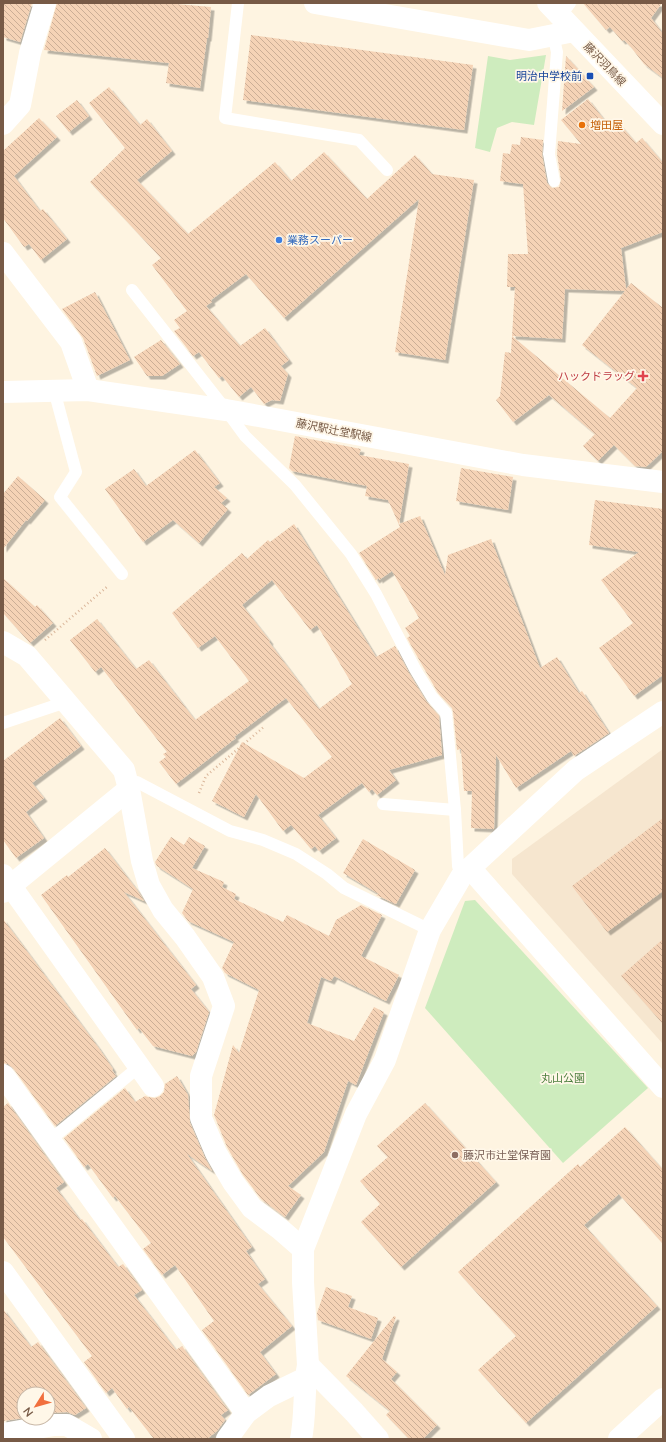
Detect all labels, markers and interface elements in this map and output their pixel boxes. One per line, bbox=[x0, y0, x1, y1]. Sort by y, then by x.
street label: 藤沢羽鳥線 bbox=[581, 39, 629, 89]
place label: 明治中学校前 bbox=[516, 69, 582, 83]
marker: 明治中学校前 bbox=[585, 71, 595, 81]
place label: 増田屋 bbox=[590, 118, 623, 132]
marker: 増田屋 bbox=[577, 120, 587, 130]
place label: 業務スーパー bbox=[287, 233, 353, 247]
marker: 業務スーパー bbox=[274, 235, 284, 245]
place label: ハックドラッグ bbox=[558, 369, 635, 383]
marker: ハックドラッグ bbox=[638, 371, 648, 381]
street label: 藤沢駅辻堂駅線 bbox=[295, 416, 373, 444]
park label: 丸山公園 bbox=[541, 1071, 585, 1085]
place label: 藤沢市辻堂保育園 bbox=[463, 1148, 551, 1162]
marker: 藤沢市辻堂保育園 bbox=[450, 1150, 460, 1160]
north arrow bbox=[16, 1386, 56, 1426]
text: N bbox=[20, 1404, 36, 1420]

